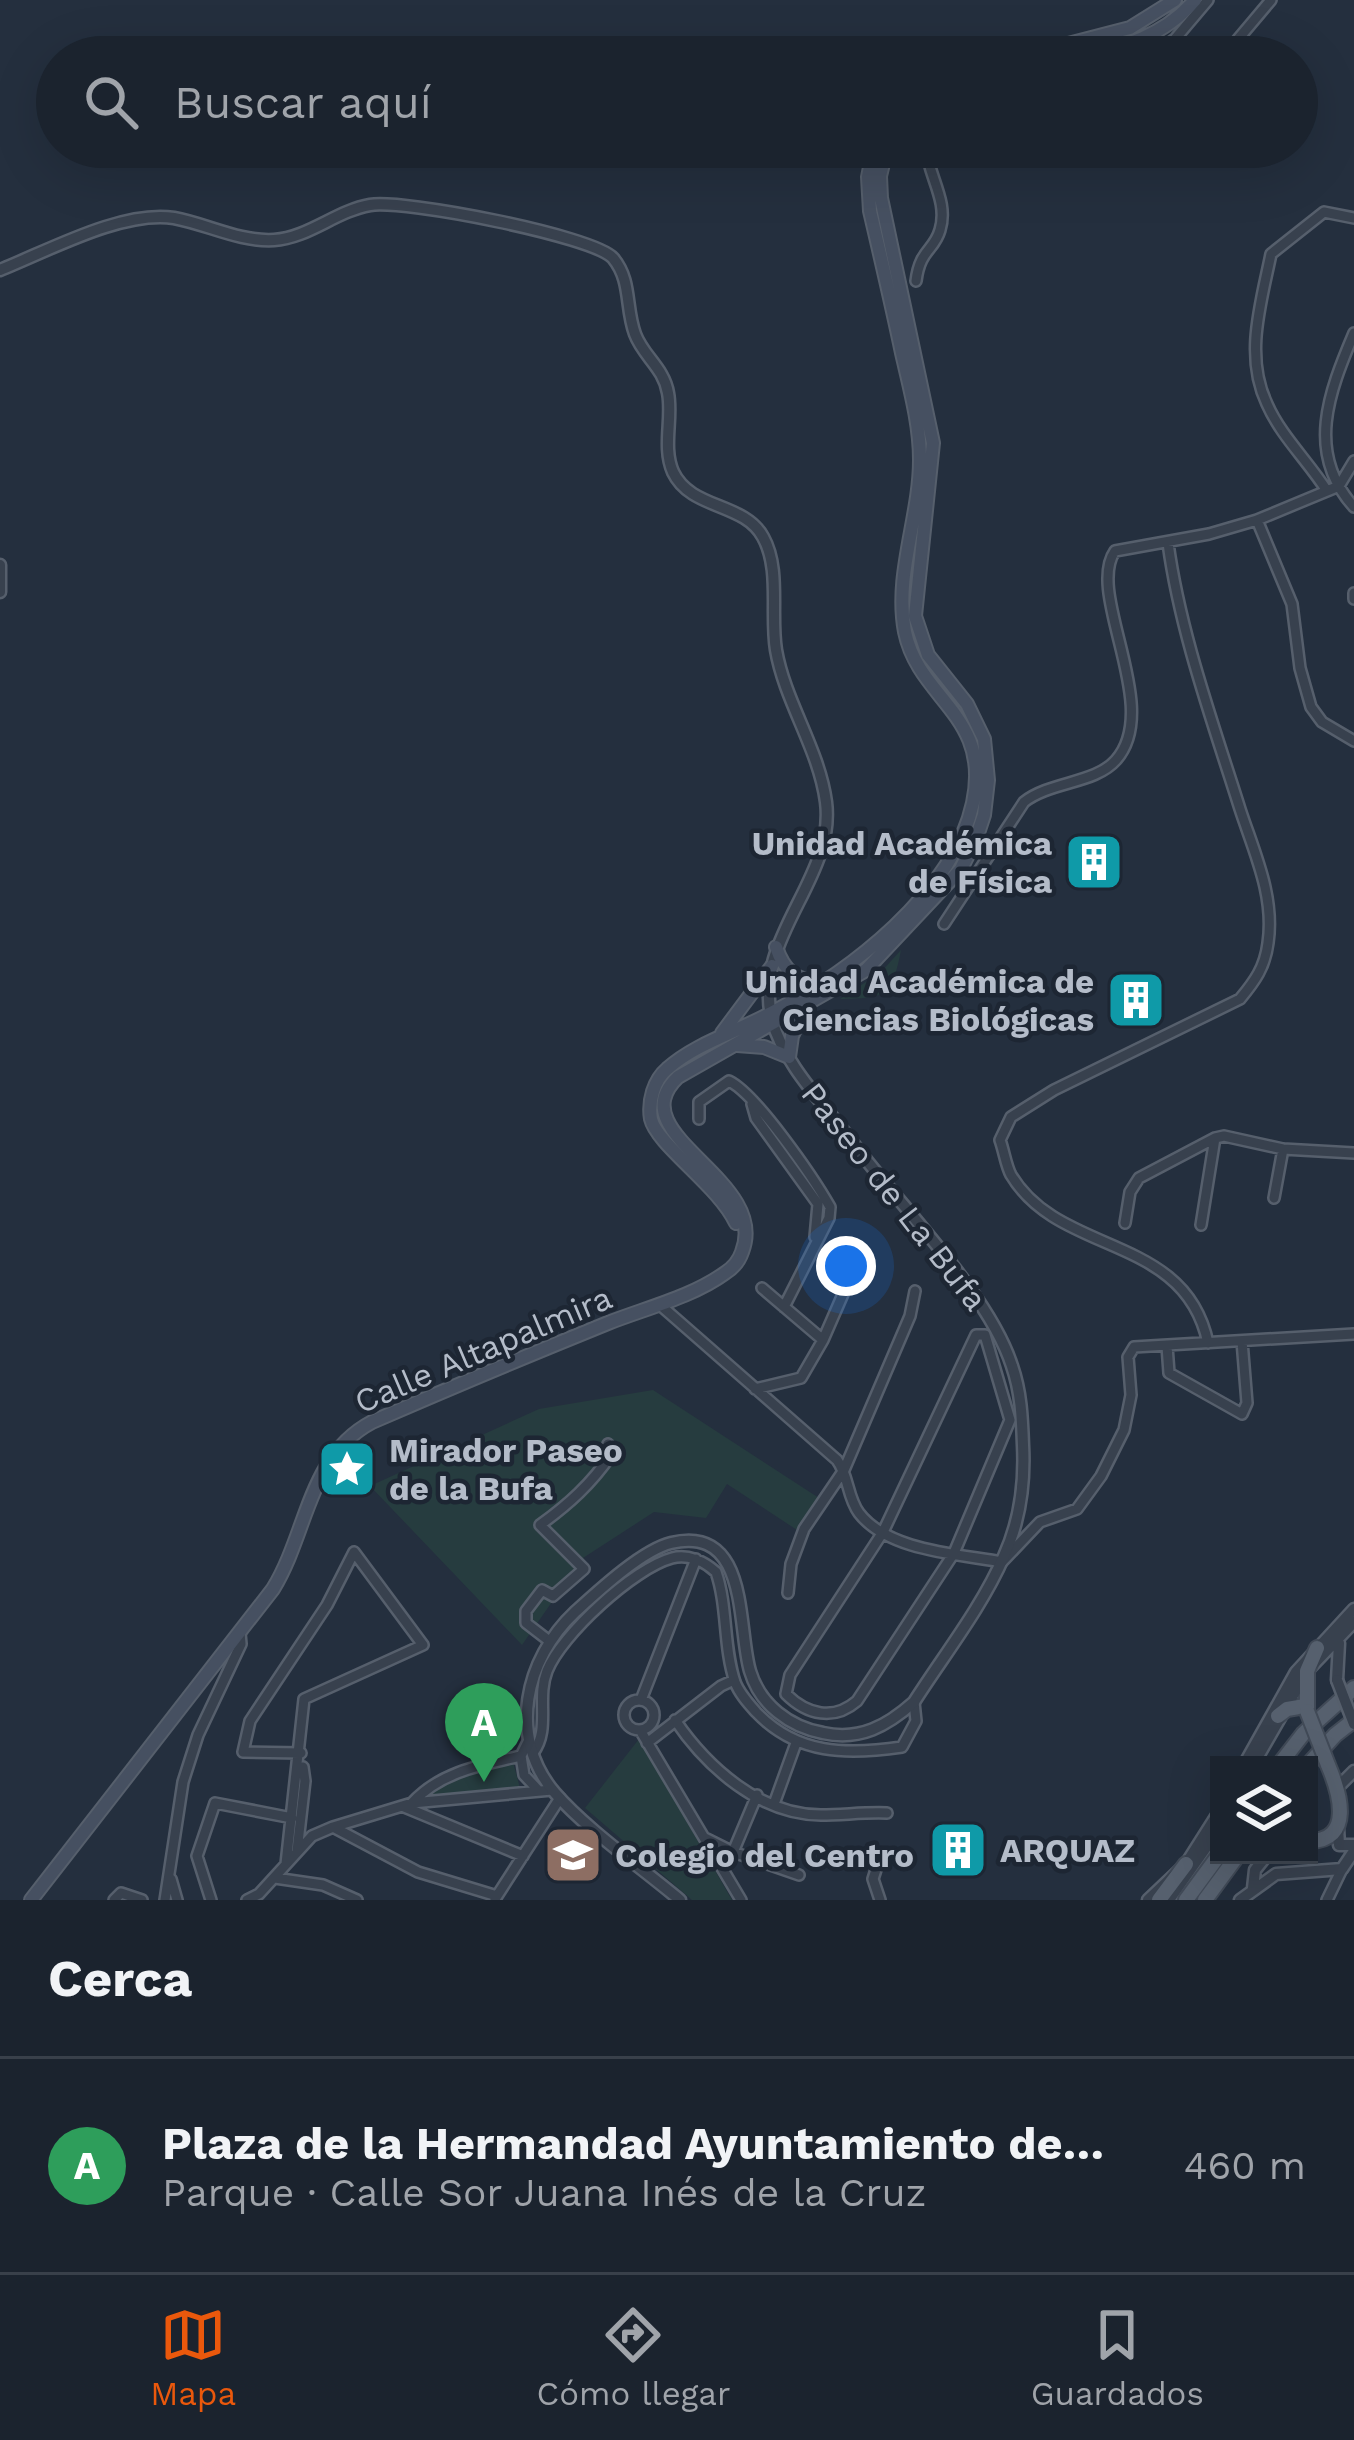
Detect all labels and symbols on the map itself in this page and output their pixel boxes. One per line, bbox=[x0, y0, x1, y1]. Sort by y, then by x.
place label: Unidad Académica de Física bbox=[752, 824, 1052, 901]
building icon: Unidad Académica de Física bbox=[1063, 831, 1125, 893]
place label: Unidad Académica de Ciencias Biológicas bbox=[745, 962, 1094, 1039]
building icon: Unidad Académica de Ciencias Biológicas bbox=[1105, 969, 1167, 1031]
street label: Paseo de La Bufa bbox=[793, 1074, 996, 1318]
your location bbox=[816, 1236, 876, 1296]
street label: Calle Altapalmira bbox=[349, 1278, 618, 1421]
place label: Mirador Paseo de la Bufa bbox=[389, 1431, 623, 1508]
place icon: Mirador Paseo de la Bufa bbox=[316, 1438, 378, 1500]
pin: A bbox=[445, 1683, 523, 1782]
building icon: ARQUAZ bbox=[927, 1819, 989, 1881]
school or university icon: Colegio del Centro bbox=[542, 1824, 604, 1886]
place label: ARQUAZ bbox=[1000, 1831, 1135, 1870]
place label: Colegio del Centro bbox=[615, 1836, 914, 1875]

